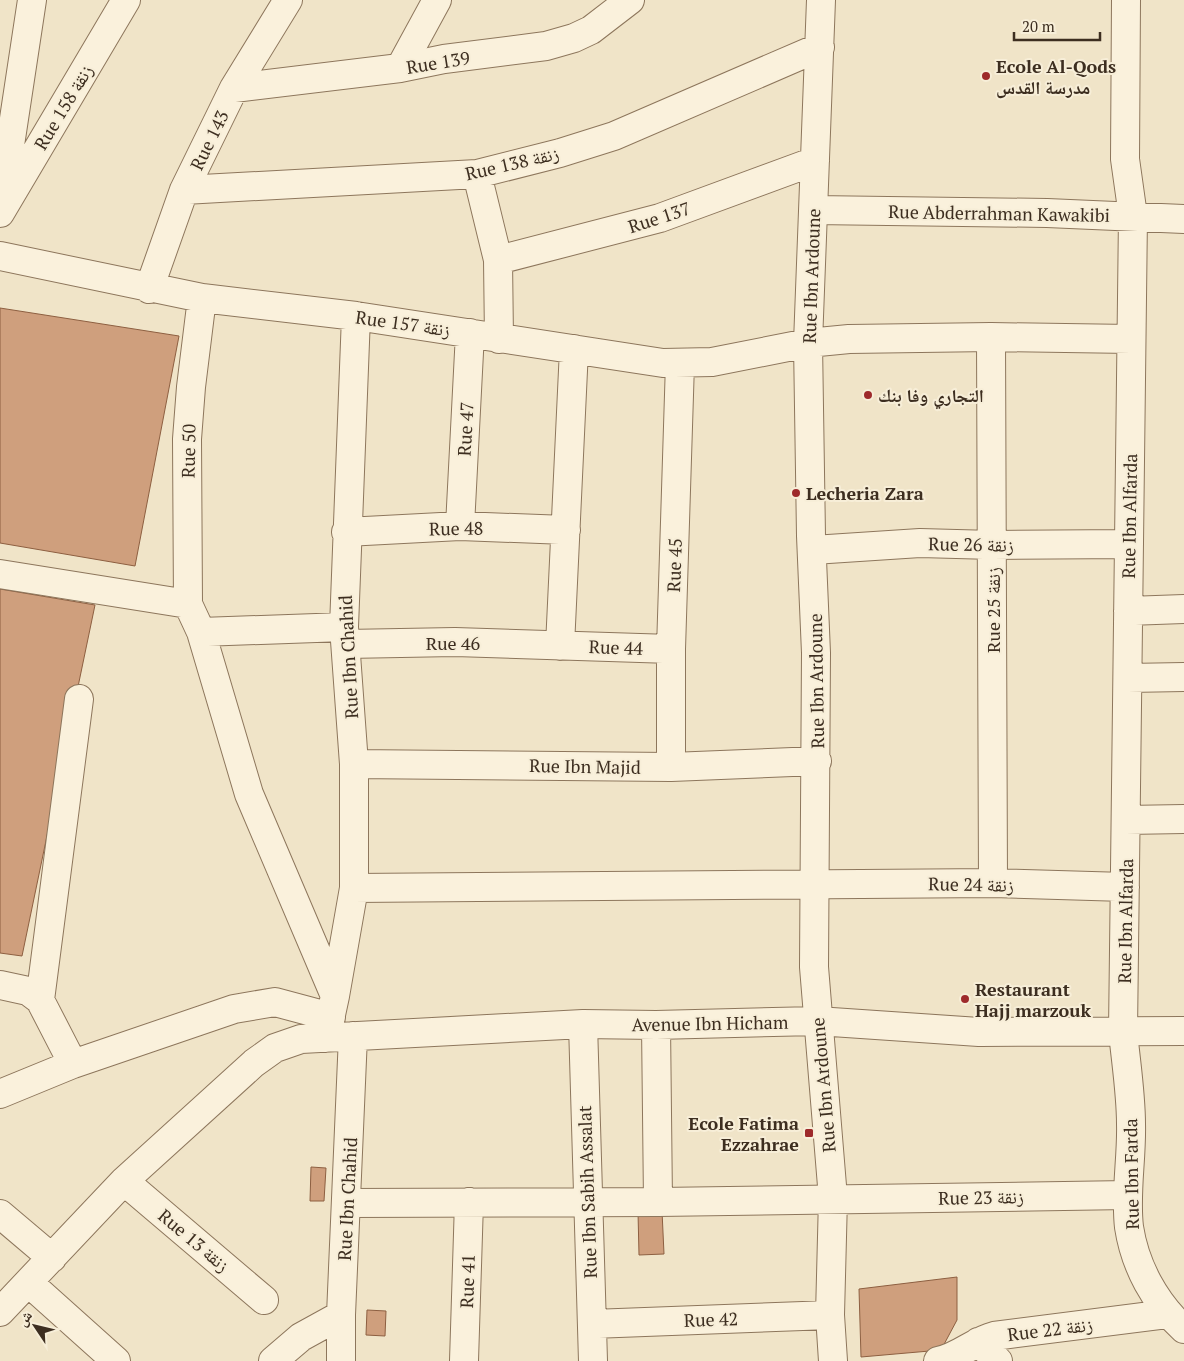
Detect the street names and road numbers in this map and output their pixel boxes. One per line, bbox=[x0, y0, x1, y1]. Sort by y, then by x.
street label: Rue 139 bbox=[405, 45, 471, 79]
street label: Rue 158 زنقة bbox=[28, 60, 98, 154]
street label: Rue 143 bbox=[184, 106, 234, 174]
street label: Rue 138 زنقة bbox=[463, 141, 561, 185]
street label: Rue 137 bbox=[625, 196, 693, 238]
street label: Rue Abderrahman Kawakibi bbox=[888, 199, 1110, 227]
street label: Rue Ibn Ardoune bbox=[797, 208, 825, 344]
street label: Rue 157 زنقة bbox=[354, 304, 452, 342]
street label: Rue 47 bbox=[452, 401, 478, 457]
street label: Rue 50 bbox=[176, 424, 200, 478]
street label: Rue Ibn Alfarda bbox=[1116, 453, 1142, 579]
street label: Rue 48 bbox=[429, 516, 483, 540]
street label: Rue 26 زنقة bbox=[928, 531, 1014, 557]
street label: Rue 45 bbox=[661, 537, 687, 593]
street label: Rue 25 زنقة bbox=[981, 567, 1005, 653]
street label: Rue Ibn Chahid bbox=[333, 595, 363, 719]
street label: Rue Ibn Ardoune bbox=[803, 613, 829, 749]
street label: Rue 46 bbox=[426, 631, 481, 655]
street label: Rue 44 bbox=[588, 634, 644, 660]
street label: Rue Ibn Majid bbox=[529, 753, 641, 779]
street label: Rue Ibn Alfarda bbox=[1112, 858, 1138, 984]
street label: Rue 24 زنقة bbox=[928, 871, 1014, 897]
street label: Avenue Ibn Hicham bbox=[631, 1010, 789, 1036]
street label: Rue Ibn Ardoune bbox=[805, 1017, 841, 1153]
street label: Rue Ibn Sabih Assalat bbox=[572, 1105, 602, 1279]
street label: Rue Ibn Farda bbox=[1118, 1118, 1144, 1230]
street label: Rue Ibn Chahid bbox=[332, 1137, 362, 1261]
street label: Rue 23 زنقة bbox=[938, 1184, 1024, 1210]
street label: Rue 13 زنقة bbox=[153, 1203, 235, 1277]
street label: Rue 41 bbox=[454, 1253, 480, 1309]
street label: Rue 42 bbox=[683, 1306, 739, 1332]
street label: Rue 22 زنقة bbox=[1006, 1312, 1094, 1346]

